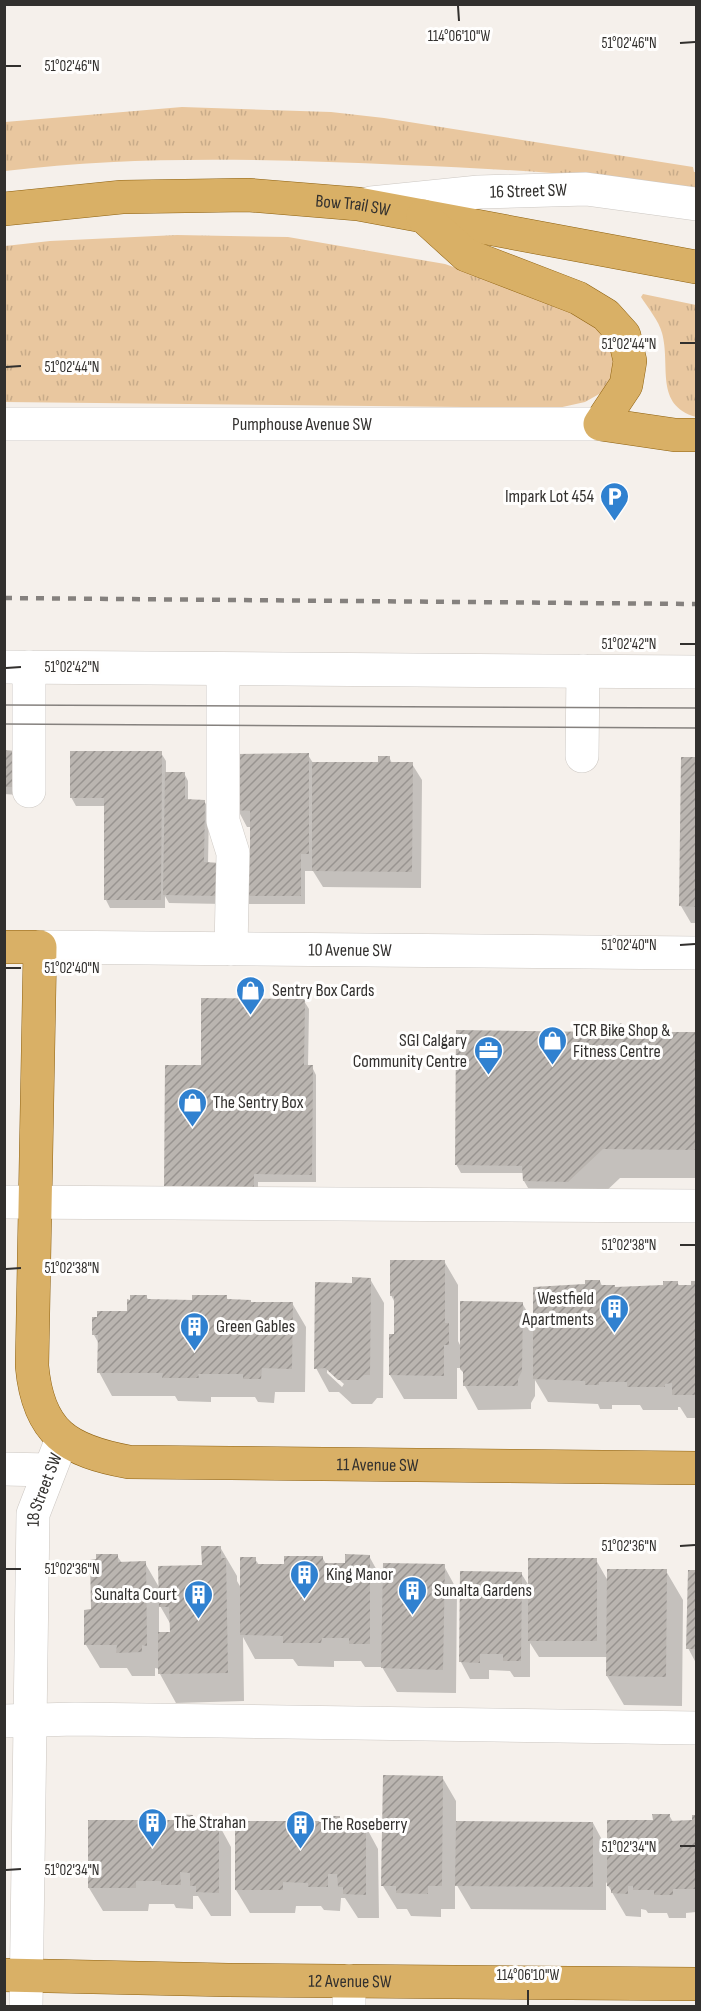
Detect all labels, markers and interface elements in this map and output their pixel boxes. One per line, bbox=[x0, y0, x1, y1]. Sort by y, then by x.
text: 114°06'10"W bbox=[428, 27, 490, 46]
text: 51°02'46"N bbox=[601, 34, 657, 53]
text: 51°02'46"N bbox=[44, 57, 100, 76]
street label: 16 Street SW bbox=[489, 179, 568, 202]
street label: Bow Trail SW bbox=[315, 190, 392, 220]
text: 51°02'44"N bbox=[602, 335, 656, 354]
text: 51°02'44"N bbox=[45, 358, 99, 377]
street label: Pumphouse Avenue SW bbox=[232, 414, 372, 435]
parking icon: Impark Lot 454 bbox=[599, 480, 631, 522]
place label: Impark Lot 454 bbox=[505, 486, 594, 507]
text: 51°02'42"N bbox=[602, 635, 656, 654]
text: 51°02'42"N bbox=[45, 658, 99, 677]
text: 51°02'40"N bbox=[601, 936, 657, 955]
street label: 10 Avenue SW bbox=[308, 939, 392, 961]
text: 51°02'40"N bbox=[44, 959, 100, 978]
shop icon: Sentry Box Cards bbox=[235, 974, 267, 1016]
place label: Sentry Box Cards bbox=[272, 980, 375, 1001]
place label: TCR Bike Shop & Fitness Centre bbox=[573, 1020, 670, 1062]
shop icon: TCR Bike Shop & Fitness Centre bbox=[536, 1024, 568, 1066]
place label: SGI Calgary Community Centre bbox=[353, 1030, 467, 1072]
office icon: SGI Calgary Community Centre bbox=[472, 1034, 504, 1076]
shop icon: The Sentry Box bbox=[176, 1086, 208, 1128]
place label: The Sentry Box bbox=[213, 1092, 304, 1113]
text: 51°02'38"N bbox=[601, 1236, 657, 1255]
text: 51°02'38"N bbox=[44, 1259, 100, 1278]
place label: Westfield Apartments bbox=[521, 1288, 594, 1330]
building icon: Westfield Apartments bbox=[599, 1292, 631, 1334]
building icon: Green Gables bbox=[179, 1310, 211, 1352]
place label: Green Gables bbox=[216, 1316, 295, 1337]
street label: 18 Street SW bbox=[22, 1450, 66, 1527]
street label: 11 Avenue SW bbox=[337, 1454, 419, 1476]
text: 51°02'36"N bbox=[601, 1537, 657, 1556]
building icon: King Manor bbox=[289, 1558, 321, 1600]
text: 51°02'36"N bbox=[44, 1560, 100, 1579]
place label: King Manor bbox=[326, 1564, 393, 1585]
building icon: Sunalta Gardens bbox=[397, 1574, 429, 1616]
building icon: Sunalta Court bbox=[182, 1578, 214, 1620]
place label: Sunalta Gardens bbox=[434, 1580, 532, 1601]
place label: Sunalta Court bbox=[94, 1584, 178, 1605]
building icon: The Strahan bbox=[137, 1806, 169, 1848]
building icon: The Roseberry bbox=[284, 1808, 316, 1850]
place label: The Strahan bbox=[174, 1812, 246, 1833]
place label: The Roseberry bbox=[321, 1814, 407, 1835]
text: 51°02'34"N bbox=[602, 1838, 656, 1857]
text: 51°02'34"N bbox=[45, 1861, 99, 1880]
text: 114°06'10"W bbox=[497, 1966, 559, 1985]
street label: 12 Avenue SW bbox=[308, 1970, 392, 1992]

